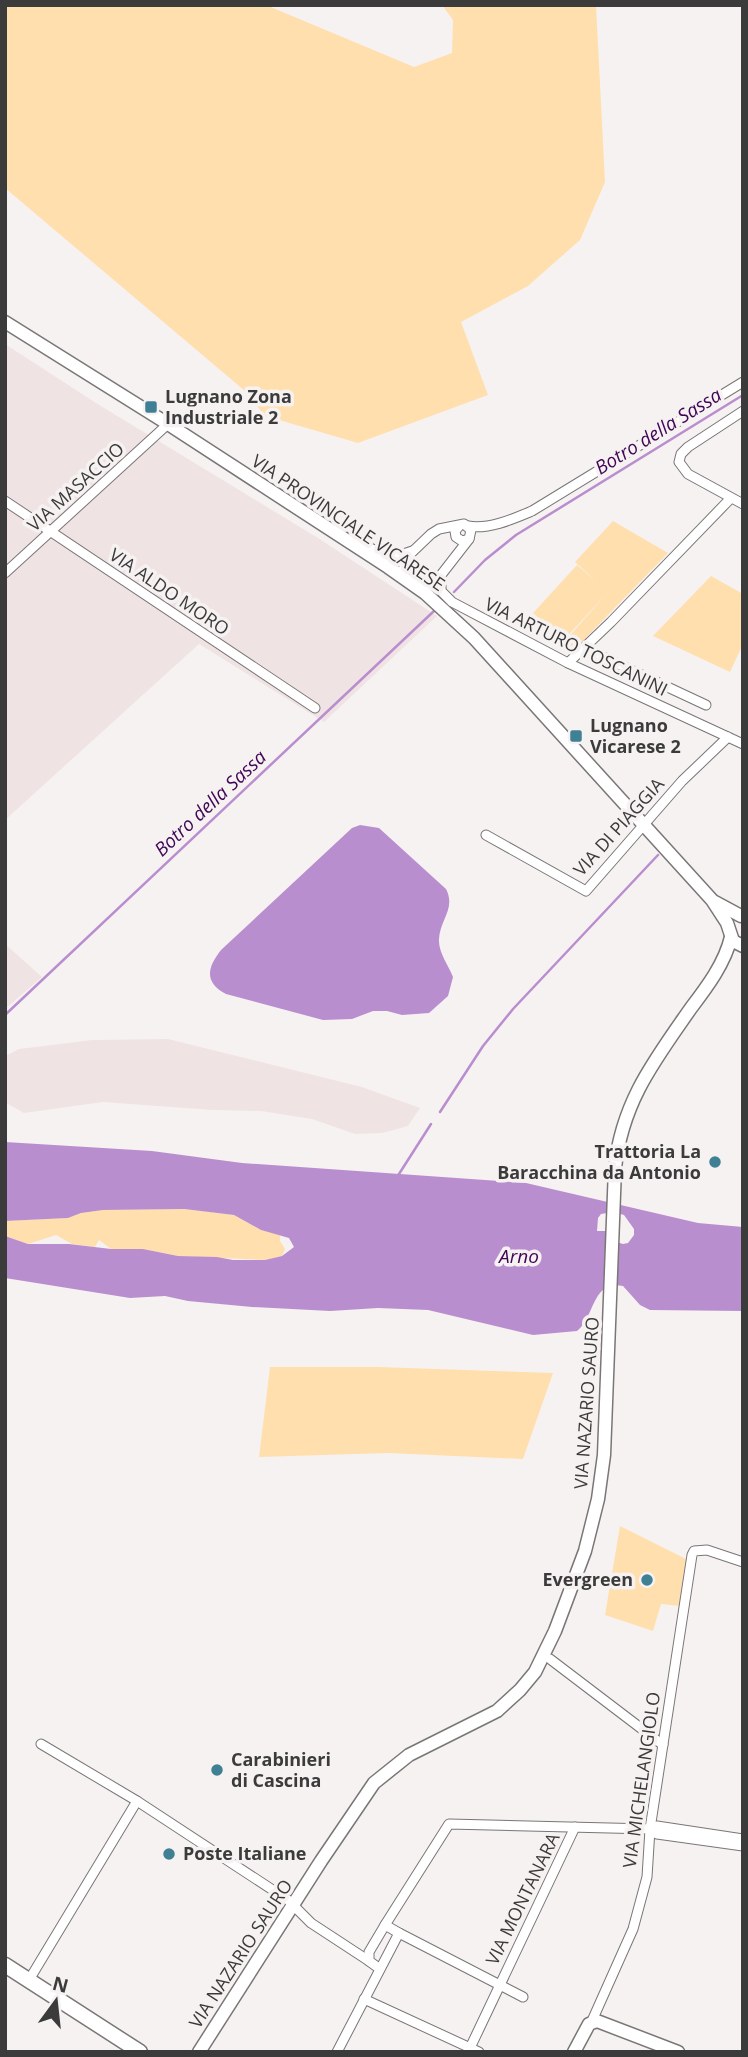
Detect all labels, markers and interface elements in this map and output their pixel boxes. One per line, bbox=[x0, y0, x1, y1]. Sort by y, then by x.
water label: Botro della Sassa bbox=[590, 382, 726, 480]
place label: Lugnano Zona Industriale 2 bbox=[165, 384, 292, 429]
marker: Lugnano Zona Industriale 2 bbox=[143, 399, 159, 415]
street label: VIA MASACCIO bbox=[22, 436, 129, 536]
street label: VIA PROVINCIALE VICARESE bbox=[247, 448, 450, 596]
street label: VIA ALDO MORO bbox=[105, 542, 234, 640]
street label: VIA ARTURO TOSCANINI bbox=[481, 591, 672, 701]
place label: Lugnano Vicarese 2 bbox=[590, 713, 681, 758]
marker: Lugnano Vicarese 2 bbox=[568, 728, 584, 744]
water label: Botro della Sassa bbox=[148, 744, 272, 862]
street label: VIA DI PIAGGIA bbox=[568, 772, 669, 881]
place label: Trattoria La Baracchina da Antonio bbox=[497, 1139, 701, 1184]
marker: Trattoria La Baracchina da Antonio bbox=[707, 1154, 723, 1170]
water label: Arno bbox=[497, 1243, 539, 1269]
street label: VIA NAZARIO SAURO bbox=[568, 1316, 604, 1490]
place label: Evergreen bbox=[542, 1567, 633, 1591]
marker: Evergreen bbox=[639, 1572, 655, 1588]
street label: VIA MICHELANGIOLO bbox=[617, 1690, 665, 1869]
place label: Carabinieri di Cascina bbox=[231, 1747, 331, 1792]
marker: Carabinieri di Cascina bbox=[209, 1762, 225, 1778]
street label: VIA MONTANARA bbox=[480, 1828, 565, 1969]
place label: Poste Italiane bbox=[183, 1841, 307, 1865]
marker: Poste Italiane bbox=[161, 1846, 177, 1862]
street label: VIA NAZARIO SAURO bbox=[183, 1874, 297, 2032]
north arrow bbox=[21, 1966, 91, 2036]
text: N bbox=[50, 1970, 71, 1999]

